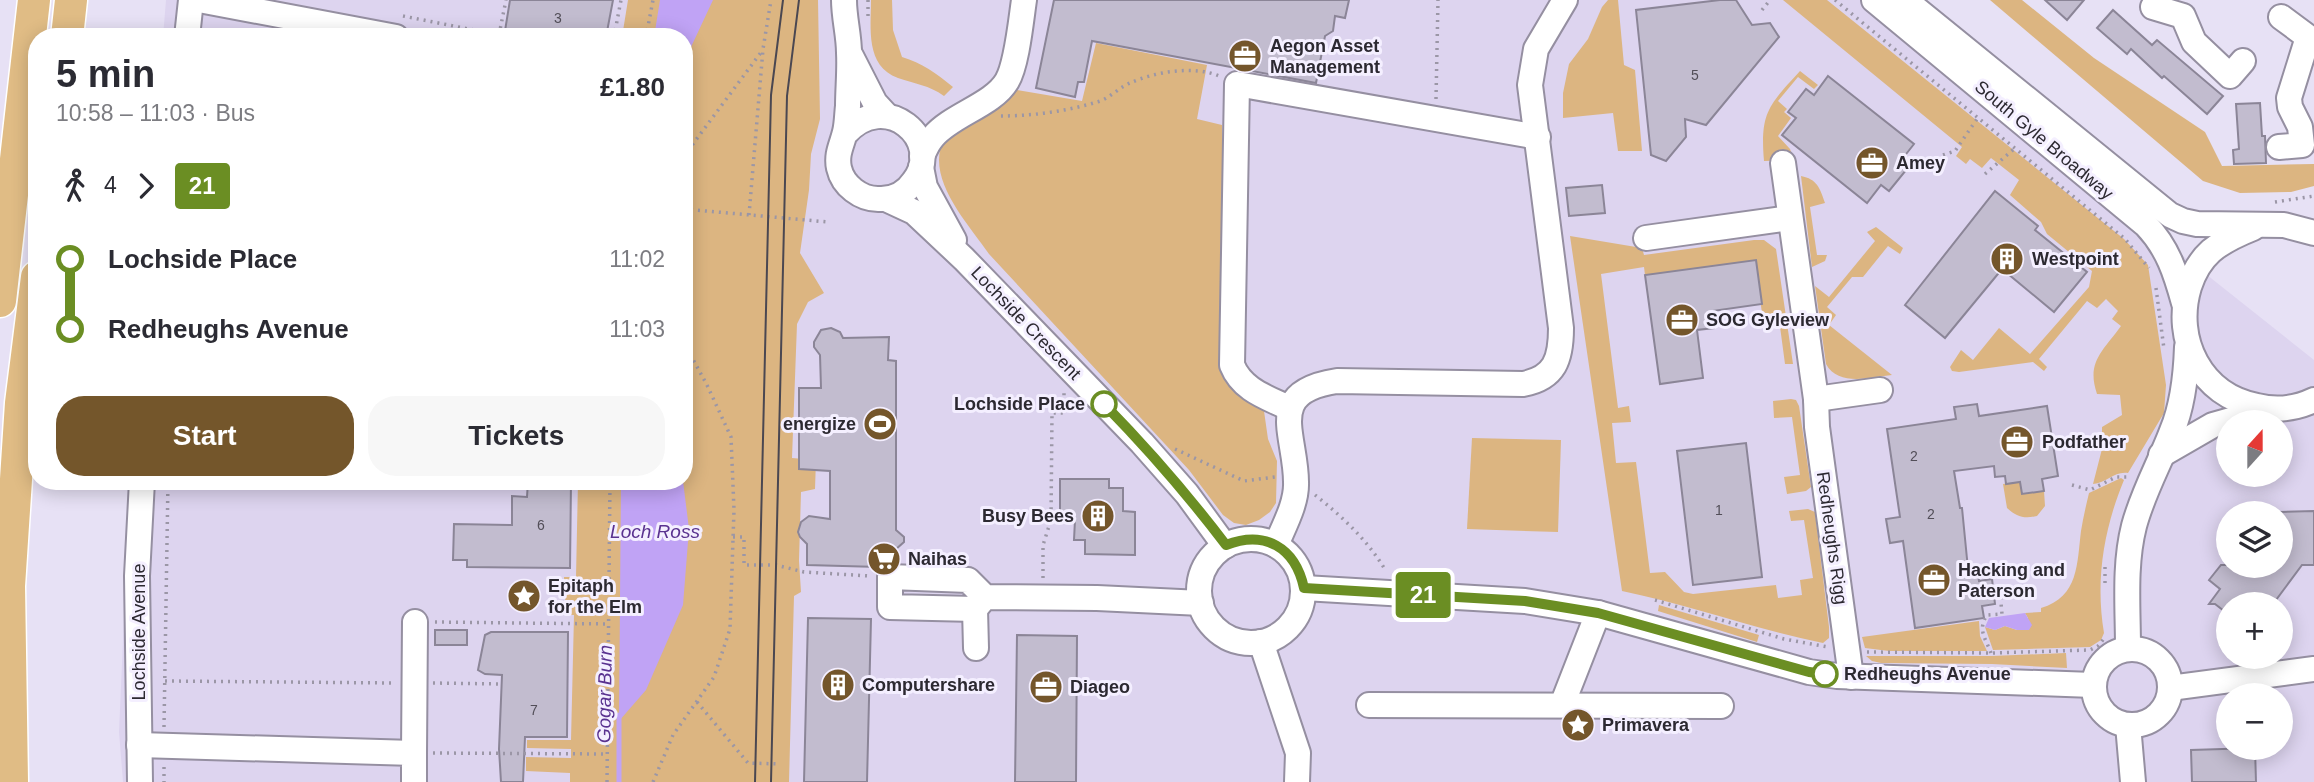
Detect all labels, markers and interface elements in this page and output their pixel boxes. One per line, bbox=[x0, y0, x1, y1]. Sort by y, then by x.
house number: 3 bbox=[554, 10, 562, 26]
place label: Aegon Asset Management bbox=[1270, 36, 1380, 77]
office icon: Aegon Asset Management bbox=[1226, 37, 1264, 75]
text: 5 min bbox=[56, 53, 155, 95]
house number: 5 bbox=[1691, 67, 1699, 83]
text: £1.80 bbox=[600, 72, 665, 102]
street label: South Gyle Broadway bbox=[1971, 76, 2117, 204]
text: 10:58 – 11:03 · Bus bbox=[56, 100, 255, 126]
office icon: Amey bbox=[1853, 144, 1891, 182]
place label: Amey bbox=[1896, 153, 1945, 173]
icon: walk bbox=[56, 167, 94, 205]
icon: forward bbox=[127, 167, 165, 205]
text: 4 bbox=[104, 172, 117, 198]
text: 21 bbox=[189, 172, 216, 199]
building icon: Westpoint bbox=[1988, 240, 2026, 278]
text: Lochside Place bbox=[108, 244, 297, 274]
text: 11:02 bbox=[609, 246, 665, 272]
place label: Westpoint bbox=[2032, 249, 2119, 269]
street label: Lochside Crescent bbox=[967, 262, 1085, 384]
office icon: SOG Gyleview bbox=[1663, 301, 1701, 339]
place label: SOG Gyleview bbox=[1706, 310, 1830, 330]
text: Redheughs Avenue bbox=[108, 314, 349, 344]
text: 11:03 bbox=[609, 316, 665, 342]
marker: Lochside Place bbox=[1091, 391, 1117, 417]
place label: Lochside Place bbox=[954, 394, 1085, 414]
button: Start bbox=[56, 396, 354, 476]
button: Tickets bbox=[368, 396, 665, 476]
sports icon: energize bbox=[861, 405, 899, 443]
north arrow bbox=[2216, 410, 2292, 486]
map controls bbox=[2216, 410, 2293, 760]
place label: energize bbox=[783, 414, 856, 434]
office icon: Podfather bbox=[1998, 423, 2036, 461]
place label: Podfather bbox=[2042, 432, 2126, 452]
house number: 2 bbox=[1910, 448, 1918, 464]
street label: Redheughs Rigg bbox=[1813, 470, 1851, 606]
building icon: Busy Bees bbox=[1079, 497, 1117, 535]
button: layers bbox=[2216, 501, 2293, 578]
house number: 1 bbox=[1715, 502, 1723, 518]
place label: Busy Bees bbox=[982, 506, 1074, 526]
house number: 2 bbox=[1927, 506, 1935, 522]
house number: 6 bbox=[537, 517, 545, 533]
water label: Loch Ross bbox=[610, 521, 700, 542]
supermarket icon: Naihas bbox=[865, 540, 903, 578]
place label: Naihas bbox=[908, 549, 967, 569]
place label: Hacking and Paterson bbox=[1958, 560, 2065, 601]
office icon: Hacking and Paterson bbox=[1915, 561, 1953, 599]
street label: Lochside Avenue bbox=[129, 564, 149, 700]
line badge: 21 bbox=[1392, 572, 1454, 618]
place label: Epitaph for the Elm bbox=[548, 576, 642, 617]
place icon: Epitaph for the Elm bbox=[505, 577, 543, 615]
text: 21 bbox=[1410, 581, 1436, 608]
button: + bbox=[2216, 592, 2293, 669]
water label: Gogar Burn bbox=[593, 645, 616, 743]
marker: Redheughs Avenue bbox=[1812, 661, 1838, 687]
place label: Redheughs Avenue bbox=[1844, 664, 2011, 684]
building icon: Computershare bbox=[819, 666, 857, 704]
office icon: Diageo bbox=[1027, 668, 1065, 706]
place label: Computershare bbox=[862, 675, 995, 695]
place label: Diageo bbox=[1070, 677, 1130, 697]
button: − bbox=[2216, 683, 2293, 760]
house number: 7 bbox=[530, 702, 538, 718]
place icon: Primavera bbox=[1559, 706, 1597, 744]
place label: Primavera bbox=[1602, 715, 1690, 735]

